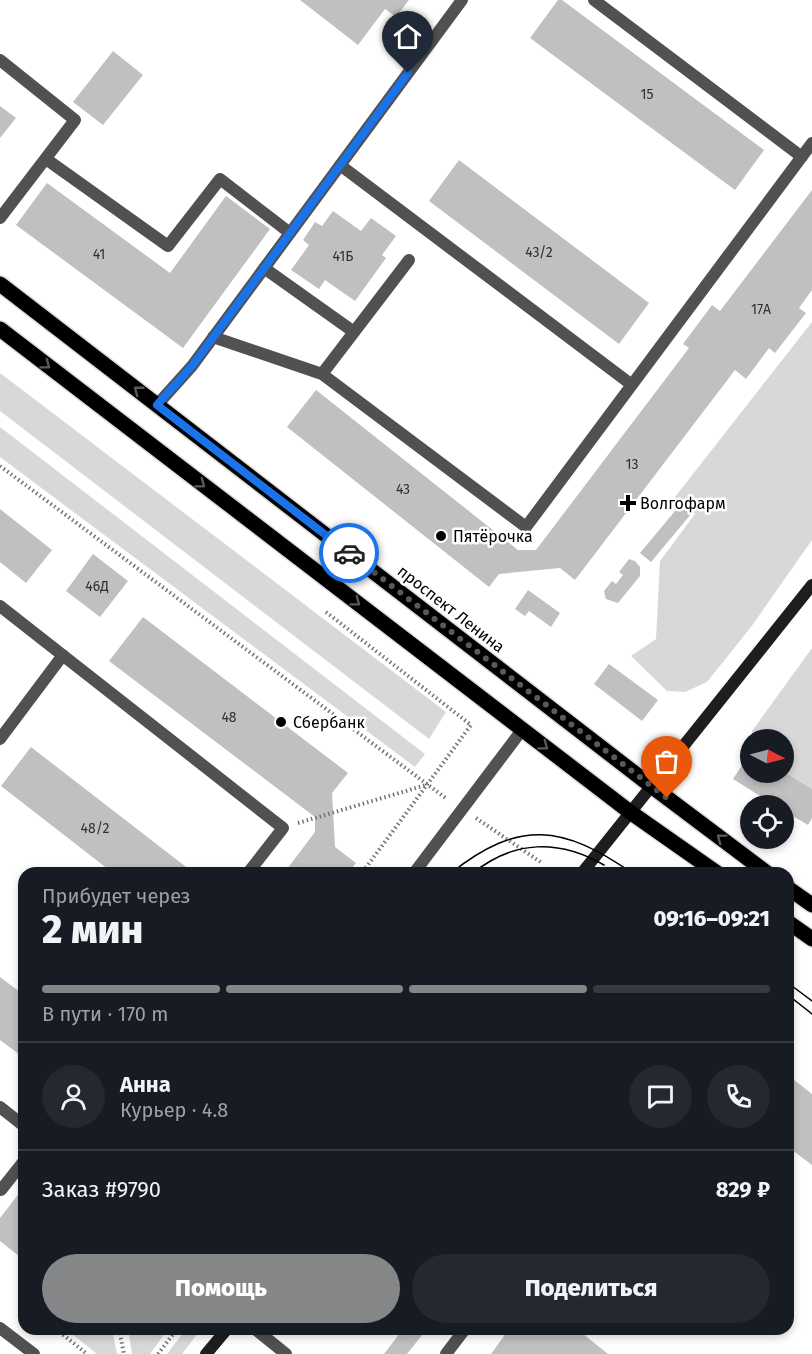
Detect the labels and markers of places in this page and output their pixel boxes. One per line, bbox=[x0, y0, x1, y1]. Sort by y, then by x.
pin bbox=[382, 11, 433, 73]
place label: Волгофарм bbox=[640, 494, 726, 513]
marker: Волгофарм bbox=[621, 496, 635, 510]
place label: Пятёрочка bbox=[453, 527, 533, 546]
marker: Пятёрочка bbox=[434, 529, 448, 543]
place label: Сбербанк bbox=[293, 713, 365, 732]
marker: Сбербанк bbox=[274, 715, 288, 729]
pin bbox=[641, 736, 692, 798]

